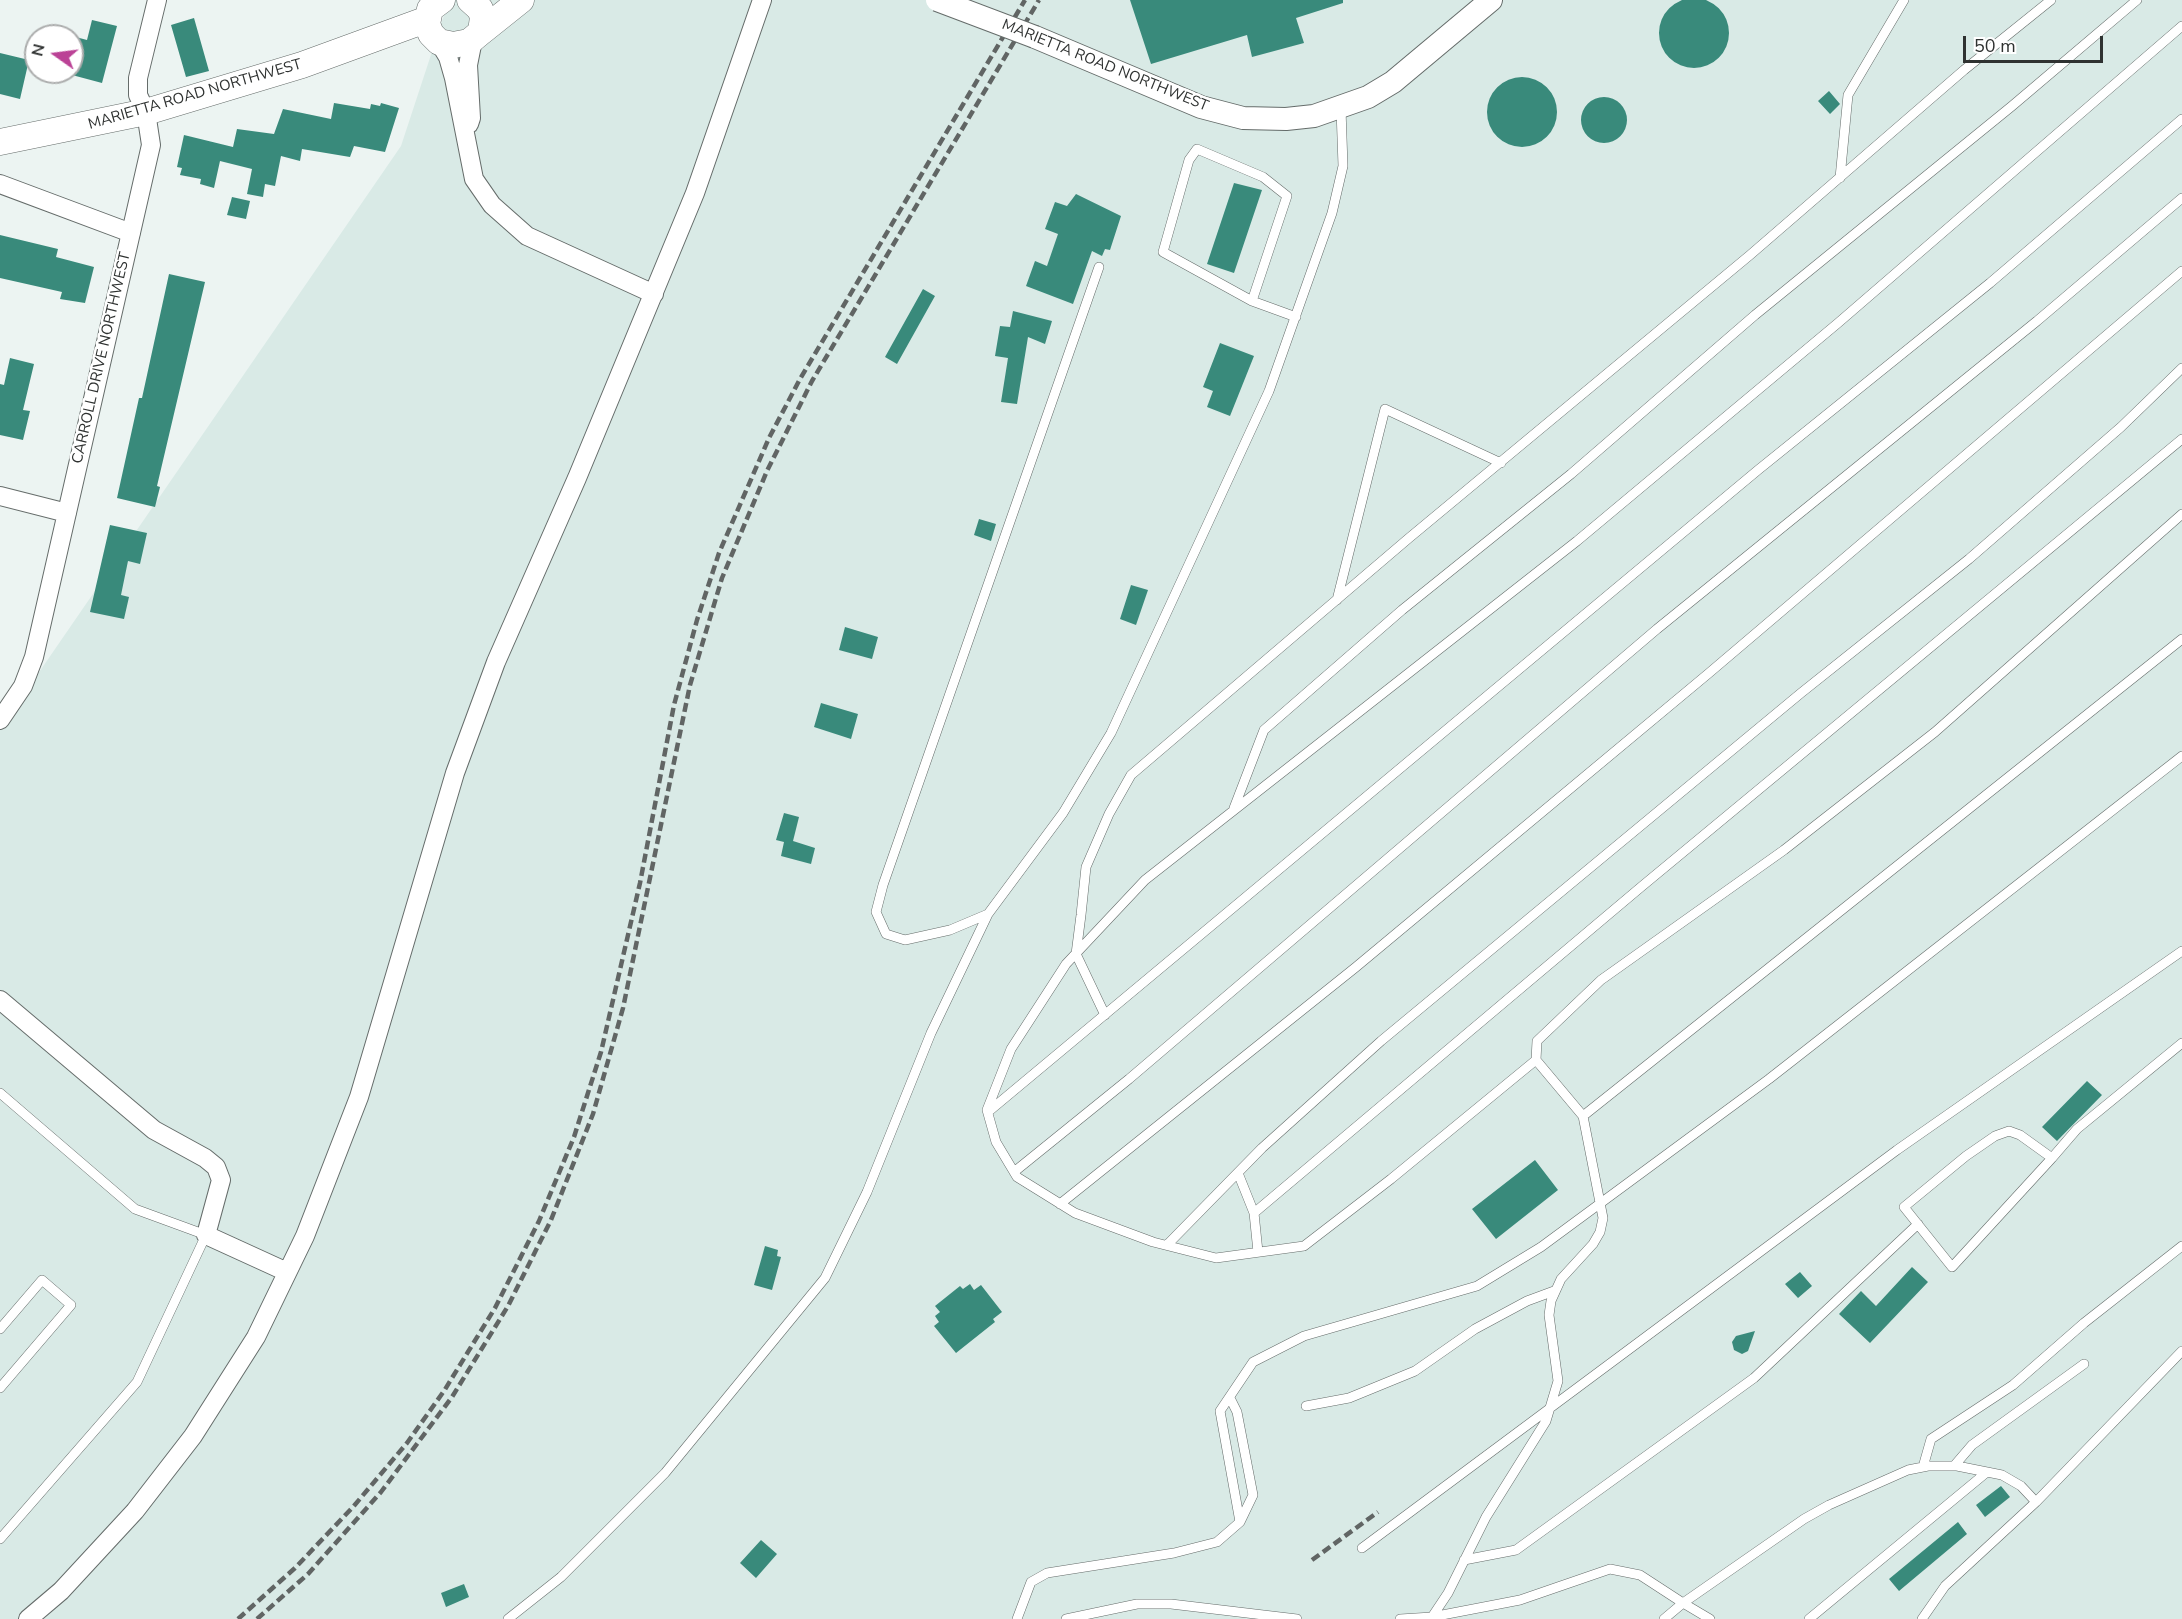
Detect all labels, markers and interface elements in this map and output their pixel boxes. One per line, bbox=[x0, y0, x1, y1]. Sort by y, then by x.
street label: MARIETTA ROAD NORTHWEST bbox=[999, 16, 1211, 116]
north arrow bbox=[24, 24, 84, 84]
scale bar bbox=[1966, 24, 2106, 62]
text: 50 m bbox=[1974, 34, 2016, 58]
text: N bbox=[26, 42, 51, 59]
street label: MARIETTA ROAD NORTHWEST bbox=[86, 56, 304, 134]
street label: CARROLL DRIVE NORTHWEST bbox=[69, 251, 135, 465]

